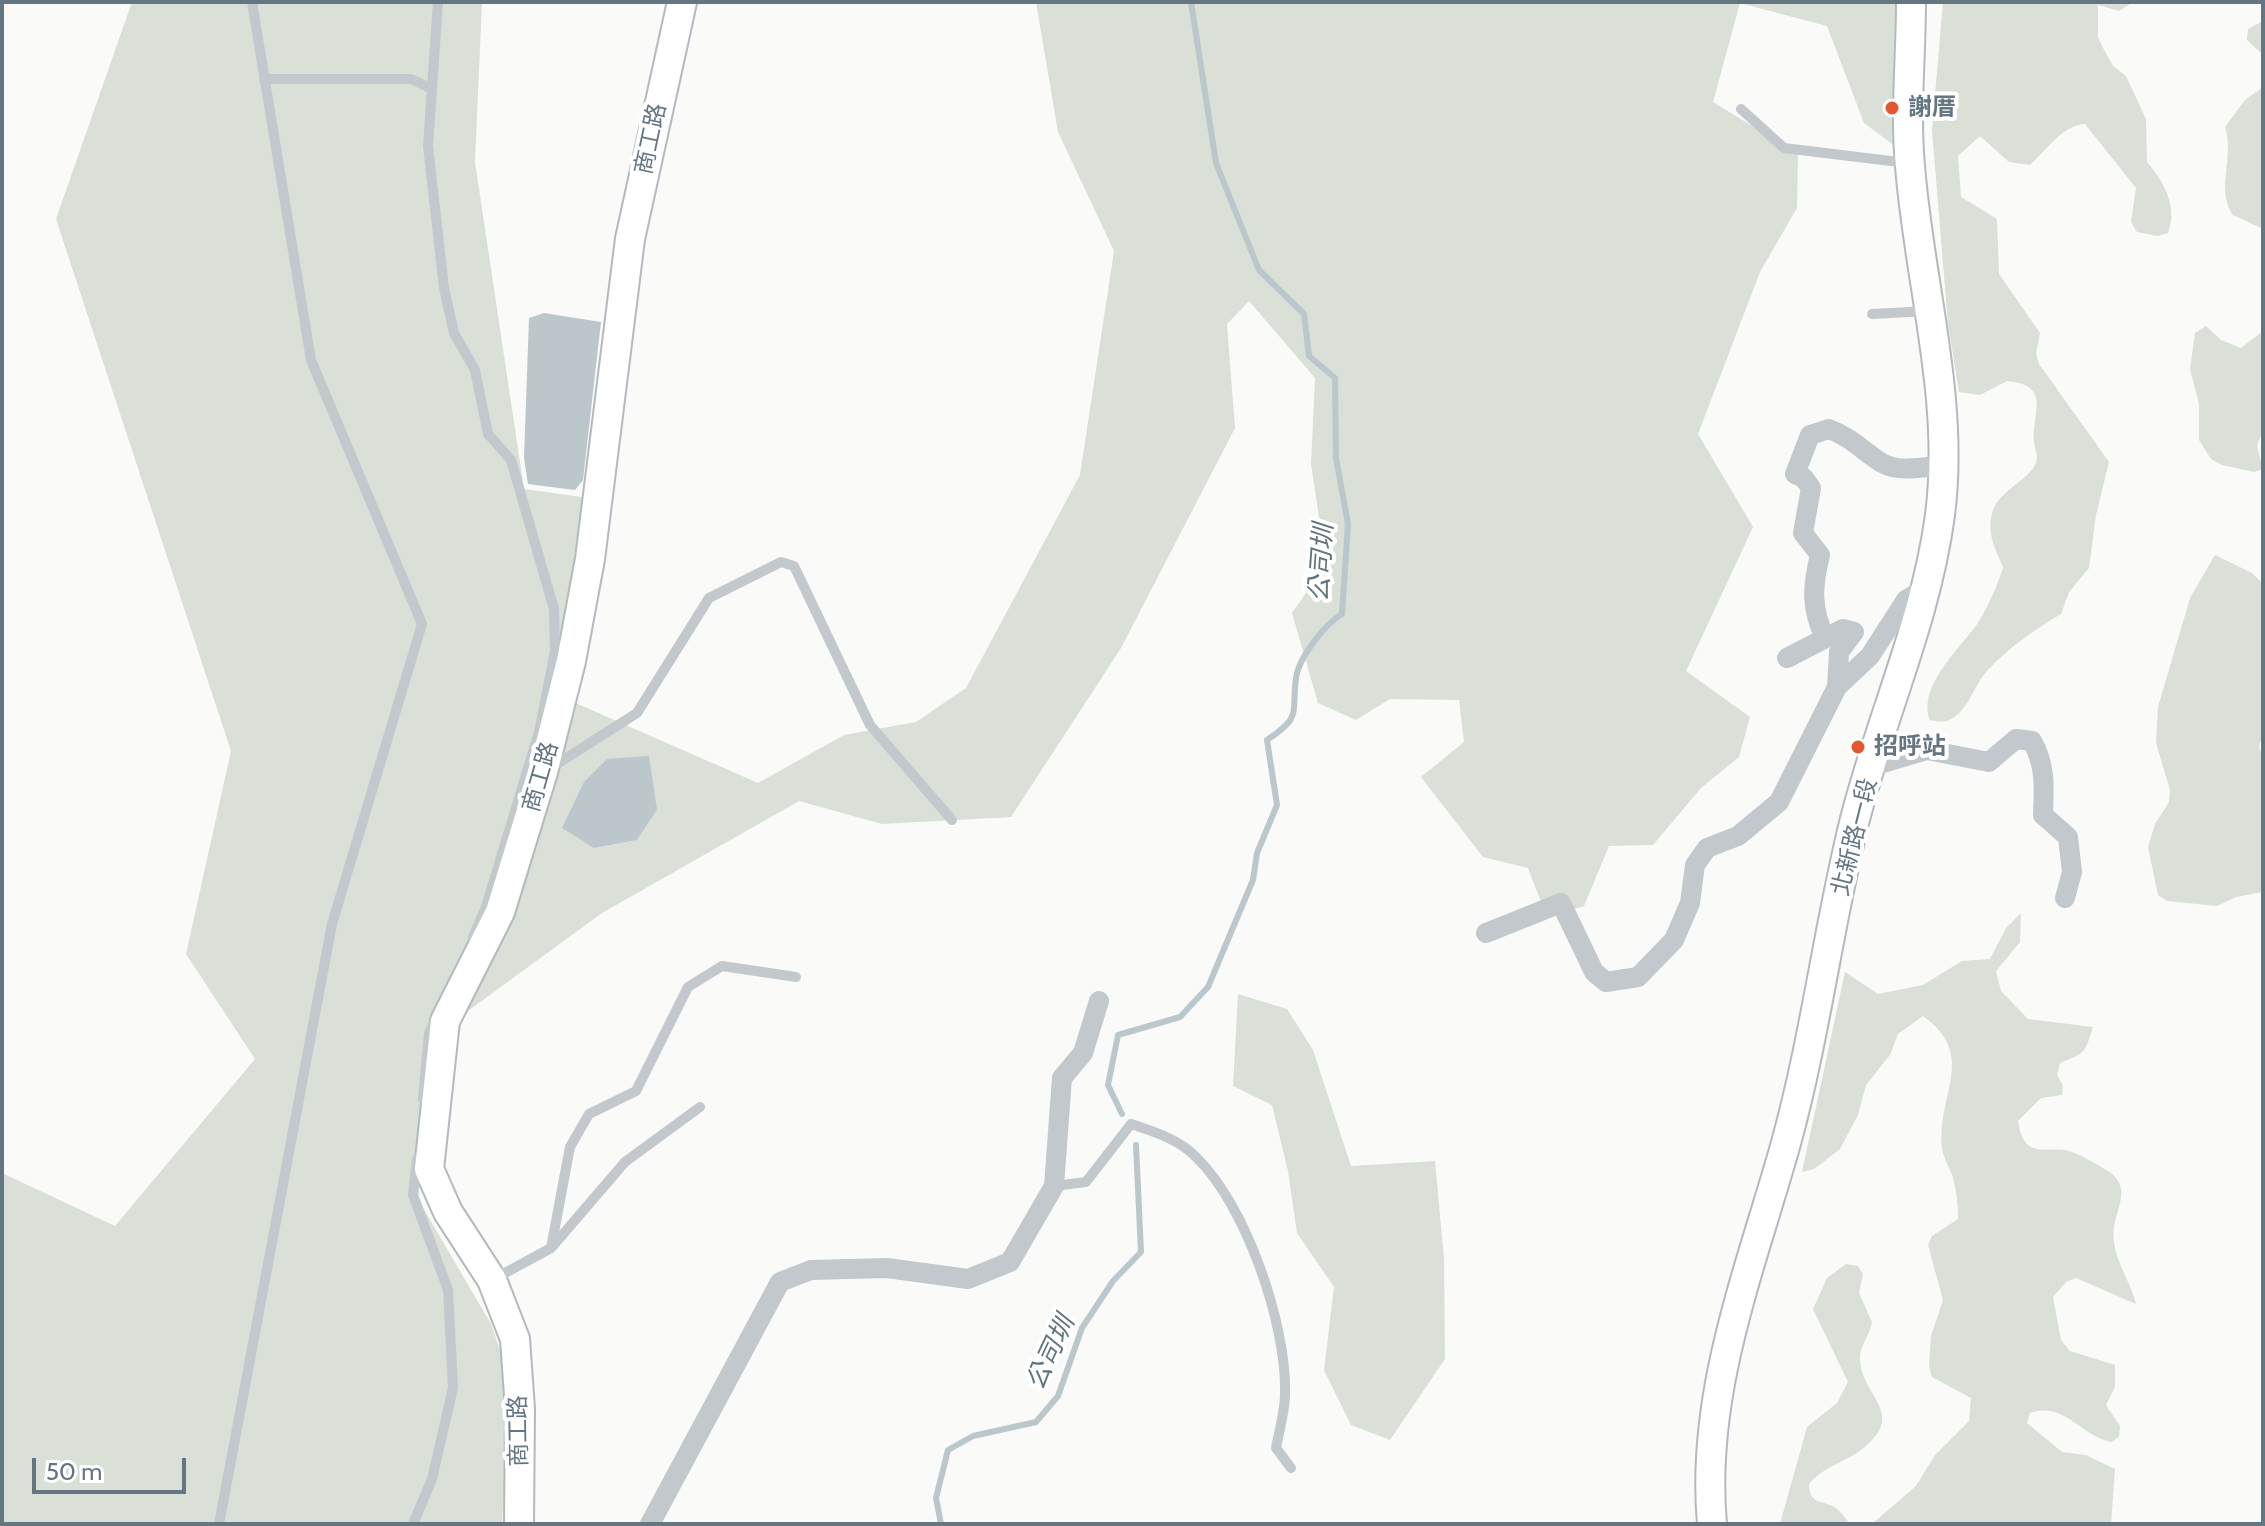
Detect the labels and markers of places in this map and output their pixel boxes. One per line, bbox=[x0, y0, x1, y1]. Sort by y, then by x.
place label: 謝厝 bbox=[1908, 94, 1956, 122]
marker: 謝厝 bbox=[1883, 99, 1901, 117]
place label: 招呼站 bbox=[1874, 733, 1946, 761]
marker: 招呼站 bbox=[1849, 738, 1867, 756]

